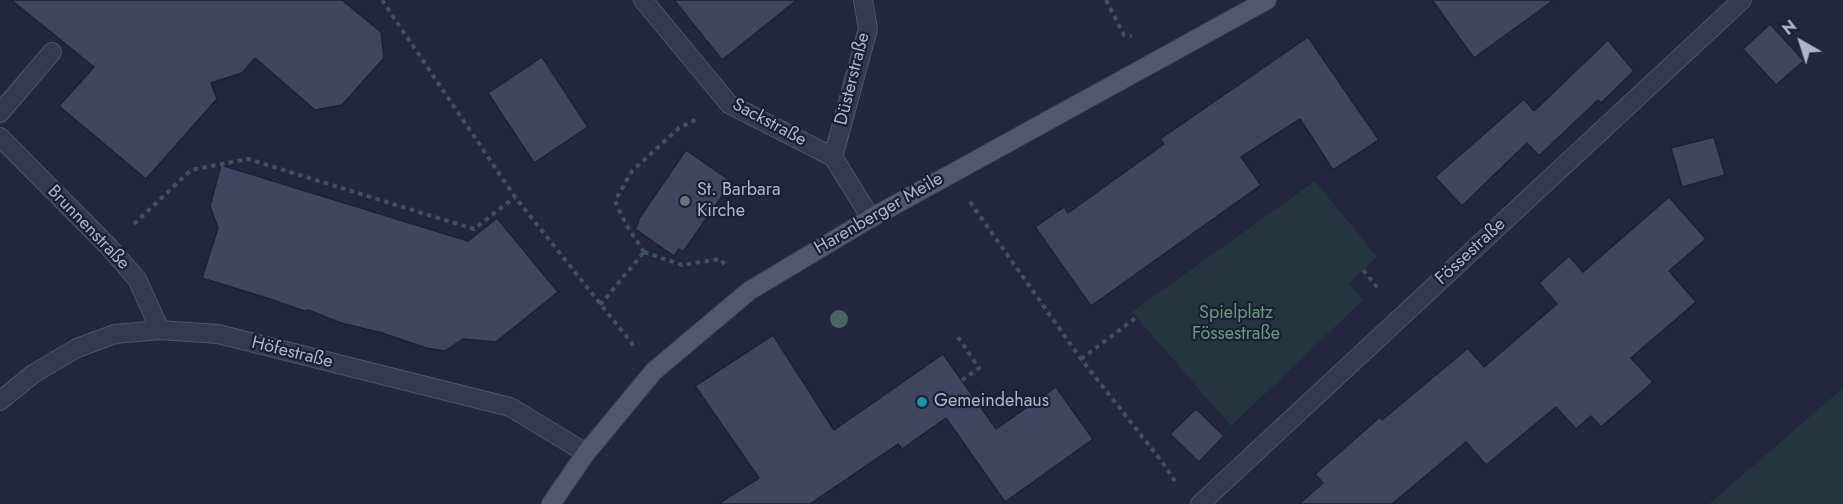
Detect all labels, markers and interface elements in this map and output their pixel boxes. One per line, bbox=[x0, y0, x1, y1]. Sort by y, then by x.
north arrow bbox=[1771, 12, 1831, 72]
text: N bbox=[1777, 15, 1802, 41]
street label: Düsterstraße bbox=[831, 31, 875, 127]
street label: Sackstraße bbox=[728, 94, 810, 152]
street label: Harenberger Meile bbox=[811, 168, 947, 260]
place label: St. Barbara Kirche bbox=[697, 180, 781, 222]
street label: Brunnenstraße bbox=[42, 181, 134, 275]
marker: St. Barbara Kirche bbox=[678, 194, 692, 208]
street label: Fössestraße bbox=[1431, 214, 1511, 290]
park label: Spielplatz Fössestraße bbox=[1192, 303, 1280, 346]
street label: Höfestraße bbox=[249, 332, 335, 374]
place label: Gemeindehaus bbox=[934, 391, 1049, 413]
marker: Gemeindehaus bbox=[915, 395, 929, 409]

